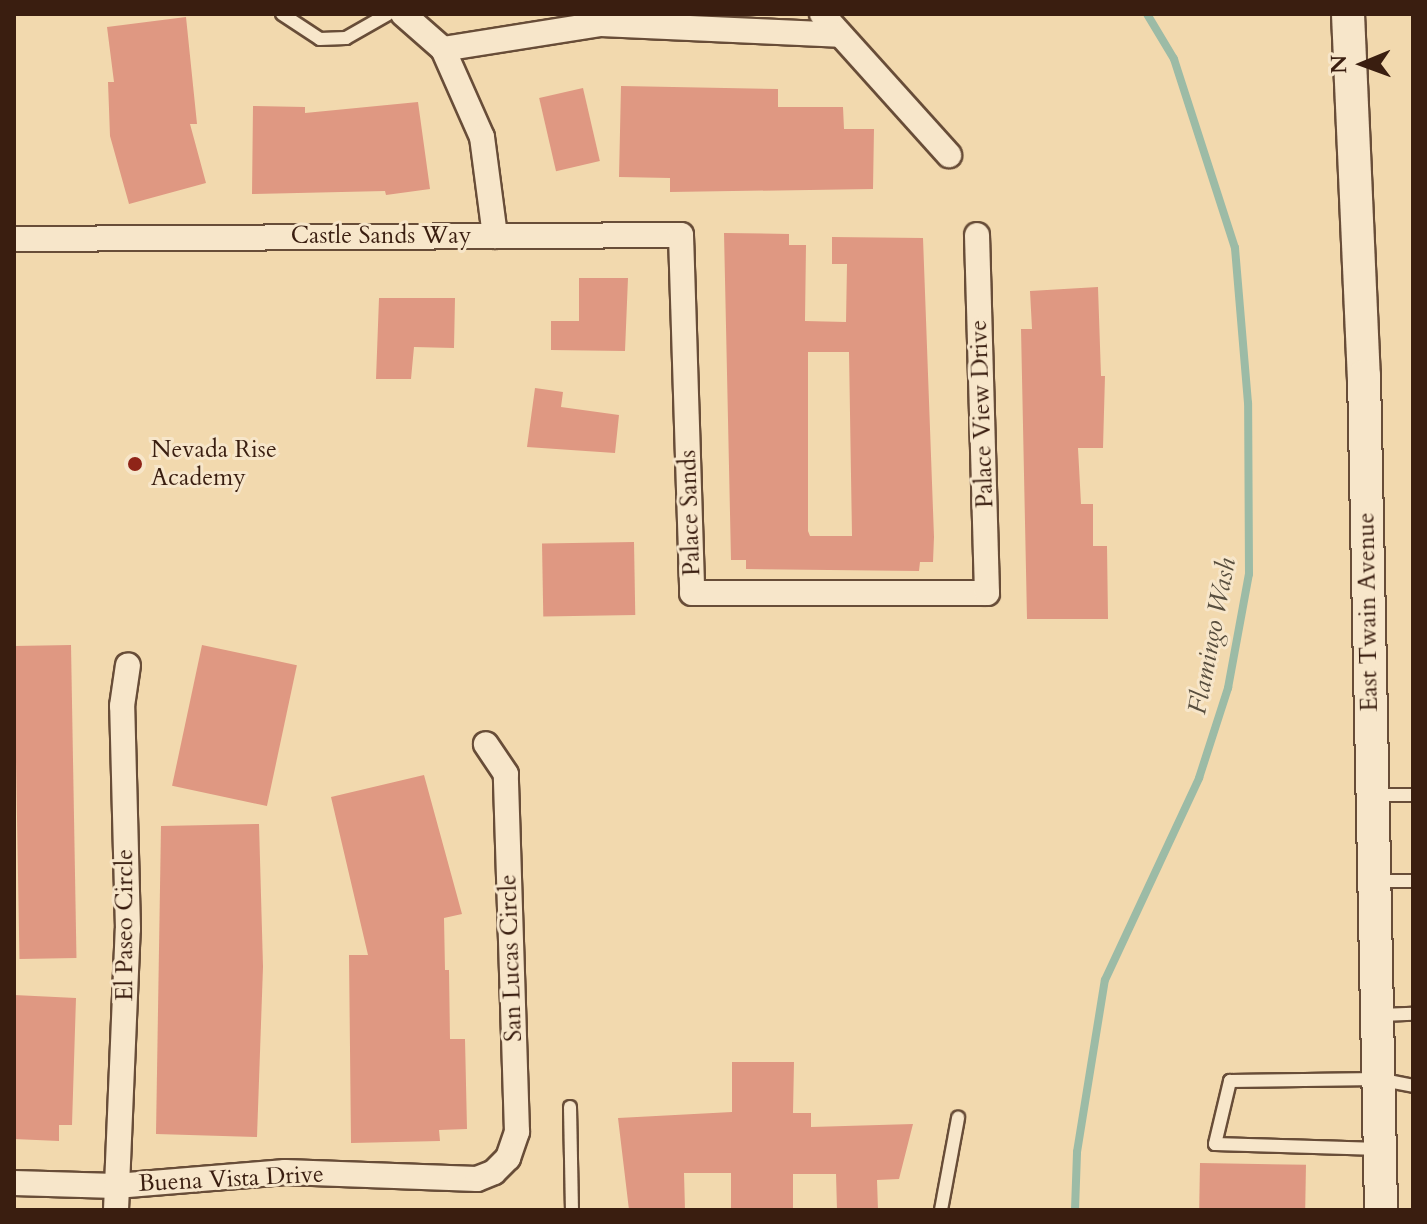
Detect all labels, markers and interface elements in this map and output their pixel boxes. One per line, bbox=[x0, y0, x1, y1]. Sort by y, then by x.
north arrow bbox=[1323, 24, 1403, 104]
text: N bbox=[1324, 55, 1354, 74]
street label: Castle Sands Way bbox=[291, 222, 471, 250]
street label: Palace View Drive bbox=[964, 319, 1000, 509]
place label: Nevada Rise Academy bbox=[151, 436, 277, 492]
street label: Palace Sands bbox=[673, 449, 707, 577]
marker: Nevada Rise Academy bbox=[126, 455, 144, 473]
street label: East Twain Avenue bbox=[1352, 512, 1384, 712]
water label: Flamingo Wash bbox=[1182, 555, 1242, 717]
street label: El Paseo Circle bbox=[111, 849, 139, 1001]
street label: San Lucas Circle bbox=[494, 874, 528, 1042]
street label: Buena Vista Drive bbox=[138, 1160, 324, 1198]

